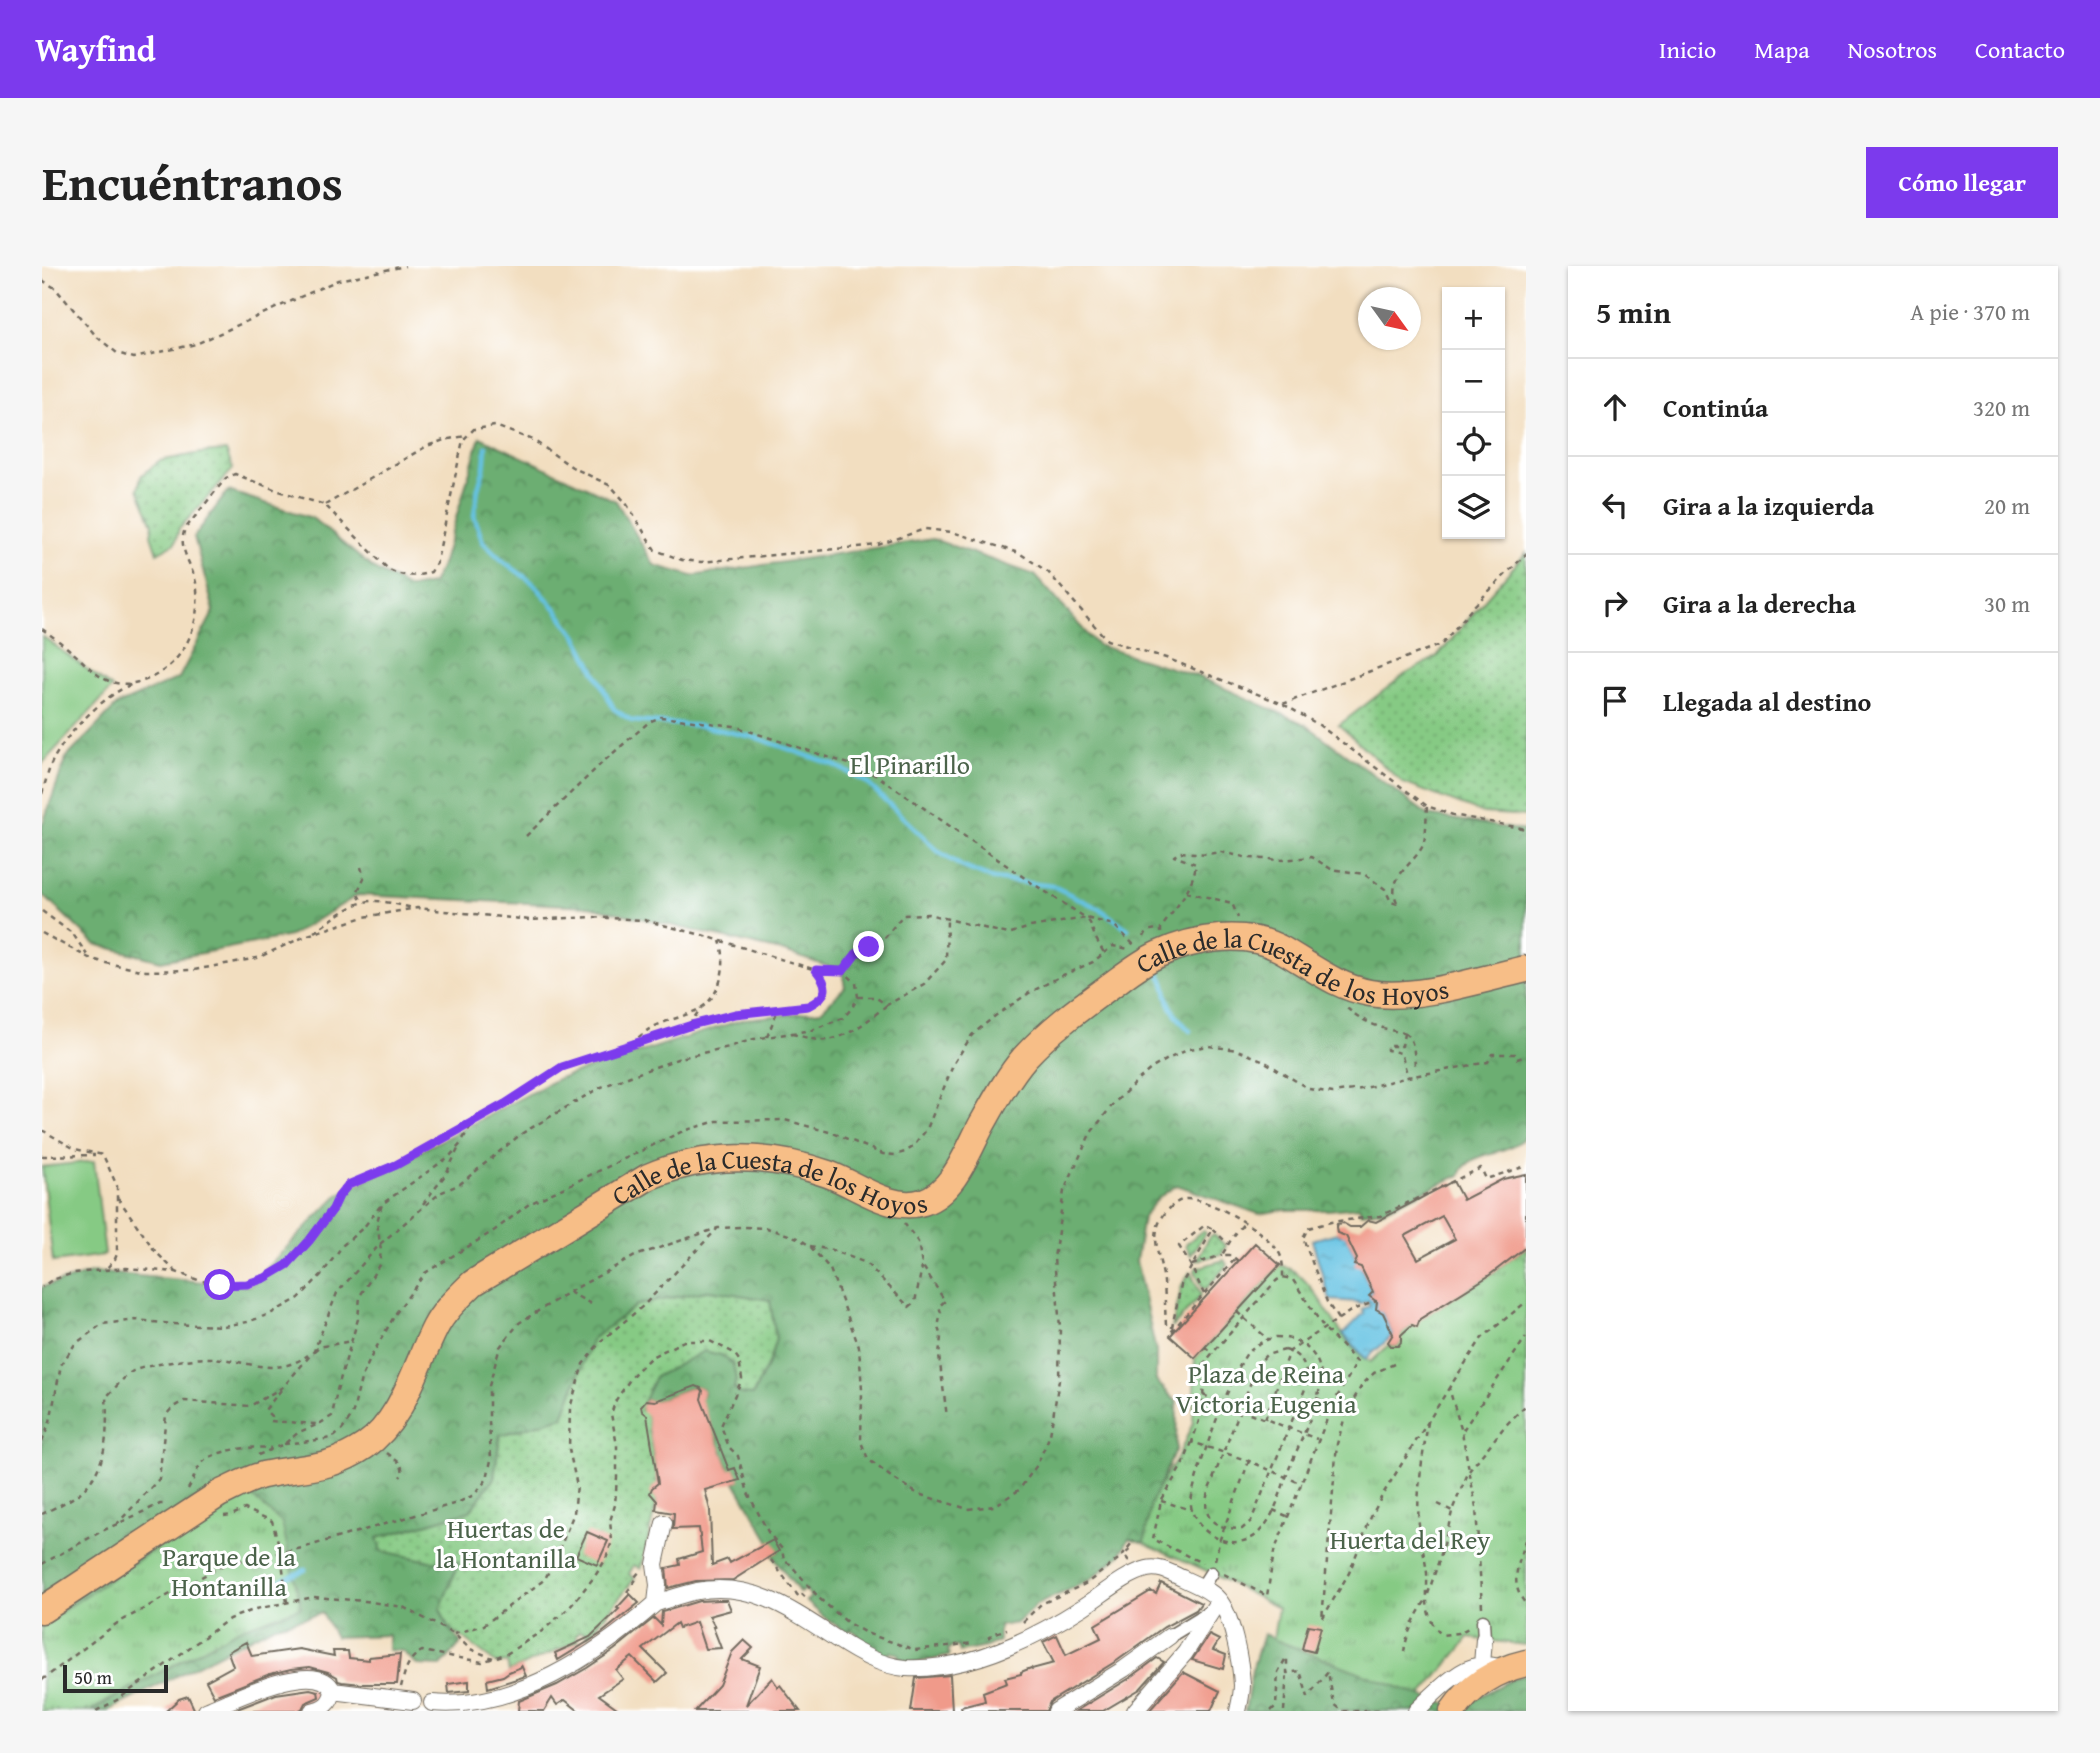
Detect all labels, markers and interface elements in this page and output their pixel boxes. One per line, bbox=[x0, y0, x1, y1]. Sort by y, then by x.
text: Wayfind bbox=[35, 25, 156, 73]
text: Inicio bbox=[1659, 32, 1716, 67]
text: Mapa bbox=[1754, 32, 1810, 67]
text: Nosotros bbox=[1848, 32, 1937, 67]
text: Contacto bbox=[1975, 32, 2065, 67]
text: Encuéntranos bbox=[42, 146, 343, 218]
button: Cómo llegar bbox=[1866, 147, 2058, 218]
north arrow bbox=[1358, 287, 1421, 350]
map controls bbox=[1442, 287, 1505, 539]
button: + bbox=[1442, 287, 1505, 350]
text: 5 min bbox=[1596, 290, 1671, 334]
text: A pie · 370 m bbox=[1910, 295, 2030, 328]
button: − bbox=[1442, 350, 1505, 413]
icon: ahead bbox=[1596, 388, 1634, 426]
text: Continúa bbox=[1663, 388, 1768, 427]
text: 320 m bbox=[1973, 391, 2030, 424]
button: locate bbox=[1442, 413, 1505, 476]
button: layers bbox=[1442, 476, 1505, 539]
icon: left bbox=[1596, 486, 1634, 524]
text: Gira a la izquierda bbox=[1663, 486, 1874, 525]
text: 20 m bbox=[1984, 489, 2030, 522]
icon: right bbox=[1596, 584, 1634, 622]
text: Gira a la derecha bbox=[1663, 584, 1856, 623]
text: 30 m bbox=[1984, 587, 2030, 620]
icon: arrive bbox=[1596, 682, 1634, 720]
text: Llegada al destino bbox=[1663, 682, 1871, 721]
park label: El Pinarillo bbox=[850, 745, 970, 784]
street label: Calle de la Cuesta de los Hoyos bbox=[1128, 918, 1452, 1014]
route end bbox=[853, 931, 884, 962]
street label: Calle de la Cuesta de los Hoyos bbox=[604, 1139, 931, 1224]
route start bbox=[204, 1269, 235, 1300]
park label: Plaza de Reina Victoria Eugenia bbox=[1176, 1354, 1357, 1423]
park label: Huertas de la Hontanilla bbox=[436, 1509, 577, 1578]
park label: Huerta del Rey bbox=[1330, 1520, 1490, 1559]
park label: Parque de la Hontanilla bbox=[162, 1537, 297, 1606]
scale bar bbox=[63, 1662, 168, 1694]
text: 50 m bbox=[74, 1663, 112, 1691]

